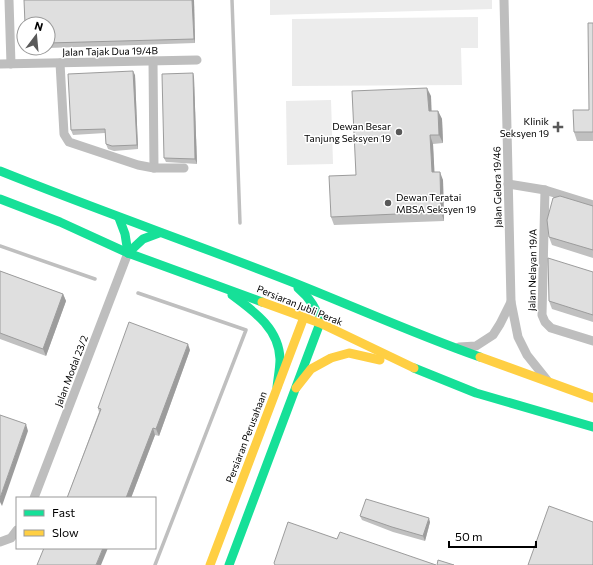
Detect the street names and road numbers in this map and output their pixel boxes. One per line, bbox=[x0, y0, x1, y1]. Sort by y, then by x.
street label: Jalan Tajak Dua 19/4B bbox=[62, 44, 159, 58]
street label: Jalan Gelora 19/46 bbox=[490, 146, 504, 228]
street label: Jalan Nelayan 19/A bbox=[525, 229, 539, 311]
street label: Persiaran Jubli Perak bbox=[255, 282, 345, 328]
street label: Jalan Modal 23/2 bbox=[52, 333, 90, 408]
street label: Persiaran Perusahaan bbox=[223, 390, 269, 484]

